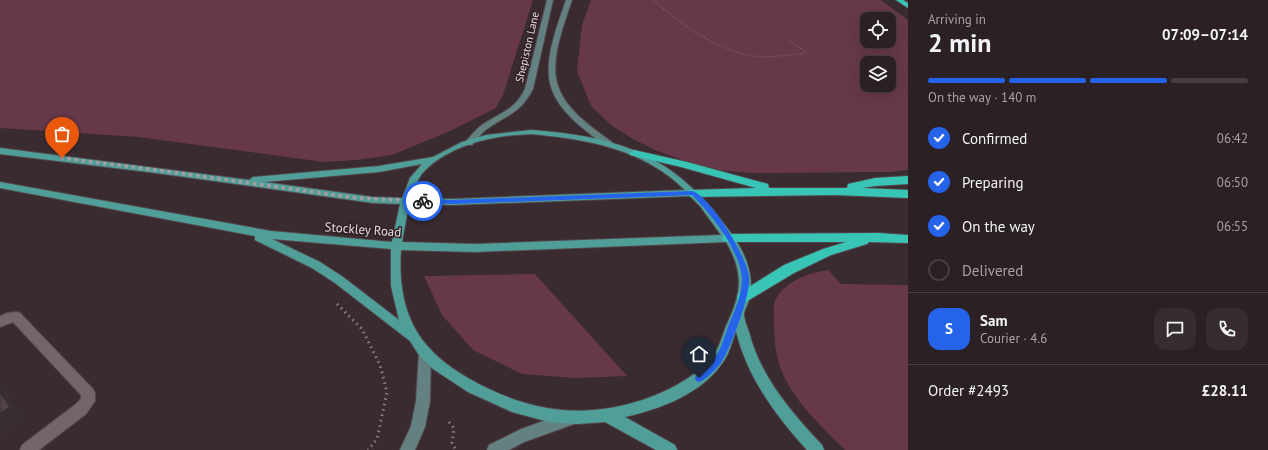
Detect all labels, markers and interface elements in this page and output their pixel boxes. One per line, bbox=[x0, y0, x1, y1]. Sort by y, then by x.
street label: Shepiston Lane bbox=[512, 10, 542, 84]
text: Arriving in bbox=[928, 11, 986, 28]
map controls bbox=[860, 12, 896, 92]
button: locate bbox=[860, 12, 896, 48]
text: 07:09–07:14 bbox=[1162, 25, 1248, 44]
text: 2 min bbox=[928, 26, 991, 59]
button: layers bbox=[860, 56, 896, 92]
text: On the way · 140 m bbox=[928, 89, 1036, 106]
pin bbox=[45, 117, 79, 158]
icon: bag bbox=[51, 123, 73, 145]
icon: check bbox=[928, 127, 950, 149]
text: Confirmed bbox=[962, 129, 1027, 148]
text: 06:42 bbox=[1217, 130, 1248, 147]
icon: check bbox=[928, 171, 950, 193]
text: Preparing bbox=[962, 173, 1024, 192]
text: 06:50 bbox=[1217, 174, 1248, 191]
courier bbox=[403, 181, 443, 221]
icon: bike bbox=[412, 190, 434, 212]
icon: check bbox=[928, 215, 950, 237]
text: On the way bbox=[962, 217, 1035, 236]
street label: Stockley Road bbox=[324, 218, 402, 241]
text: 06:55 bbox=[1217, 218, 1248, 235]
text: Delivered bbox=[962, 261, 1023, 280]
button: chat bbox=[1154, 308, 1196, 350]
button: phone bbox=[1206, 308, 1248, 350]
text: Sam bbox=[980, 311, 1007, 330]
text: S bbox=[945, 319, 953, 338]
text: Courier · 4.6 bbox=[980, 330, 1047, 347]
pin bbox=[682, 337, 716, 378]
icon: home bbox=[688, 343, 710, 365]
text: Order #2493 bbox=[928, 381, 1009, 400]
text: £28.11 bbox=[1202, 381, 1248, 400]

